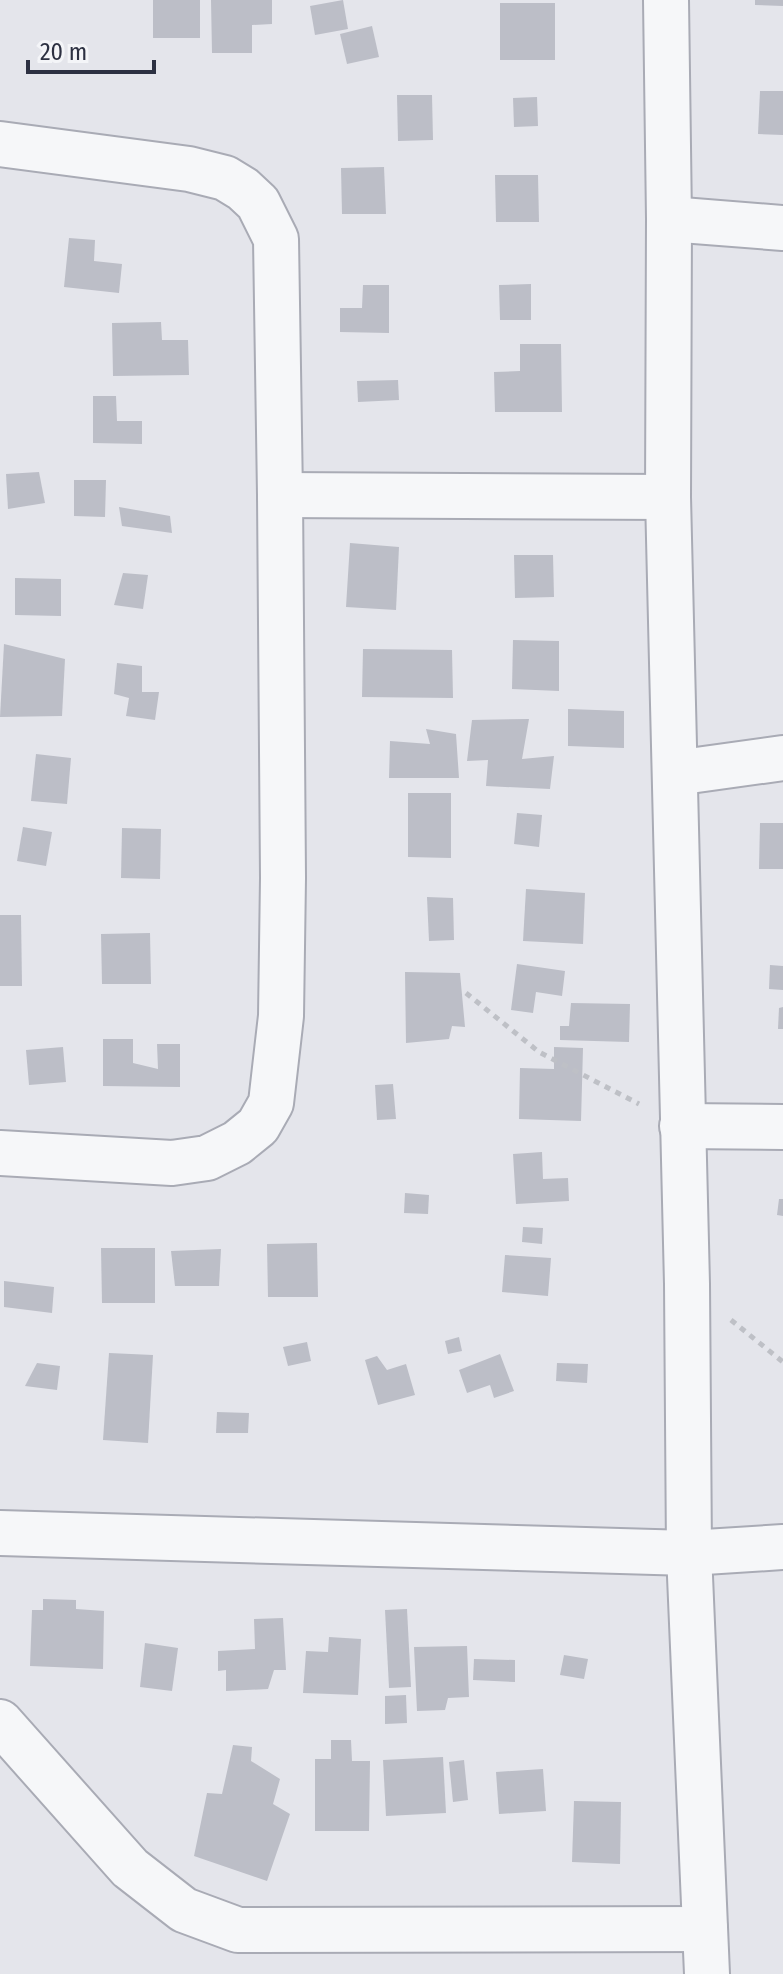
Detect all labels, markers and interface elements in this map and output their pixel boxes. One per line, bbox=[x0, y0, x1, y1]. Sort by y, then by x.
scale bar bbox=[28, 24, 154, 74]
text: 20 m bbox=[40, 38, 87, 66]

